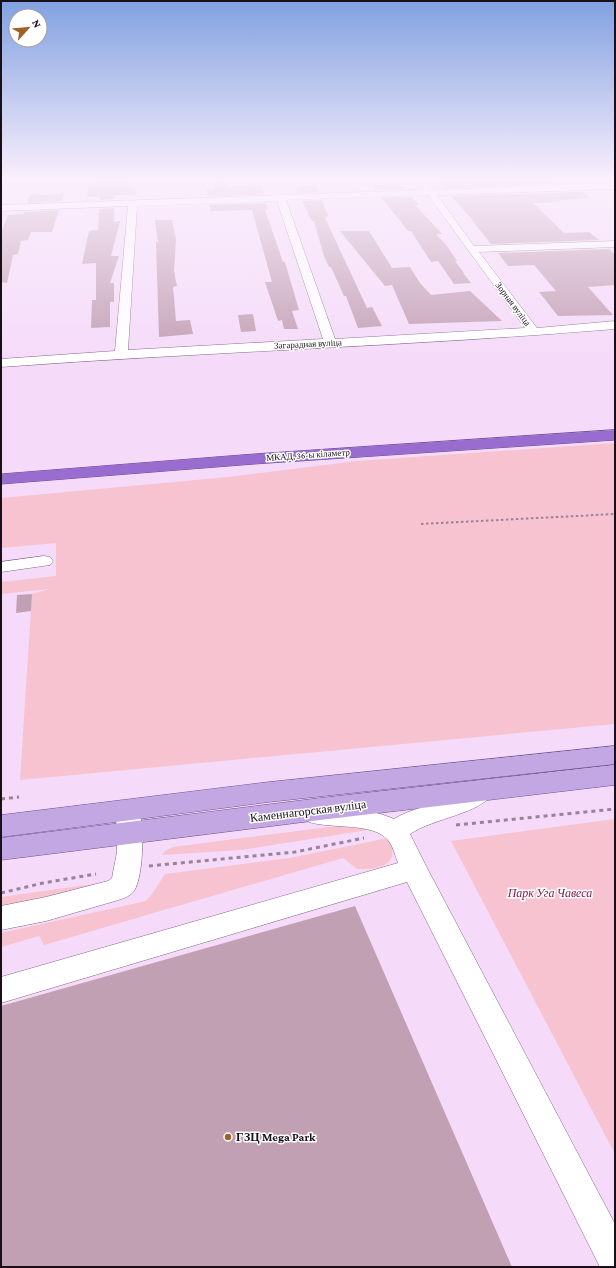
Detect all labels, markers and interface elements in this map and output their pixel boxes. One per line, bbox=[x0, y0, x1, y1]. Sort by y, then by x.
north arrow bbox=[8, 8, 48, 48]
text: N bbox=[30, 17, 44, 30]
street label: Зорная вуліца bbox=[493, 280, 533, 328]
street label: Загарадная вуліца bbox=[274, 337, 342, 351]
street label: МКАД, 36-ы кіламетр bbox=[266, 447, 351, 463]
street label: Каменнагорская вуліца bbox=[249, 797, 367, 825]
park label: Парк Уга Чавеса bbox=[507, 886, 592, 900]
place label: ГЗЦ Mega Park bbox=[236, 1130, 316, 1144]
marker: ГЗЦ Mega Park bbox=[223, 1132, 233, 1142]

